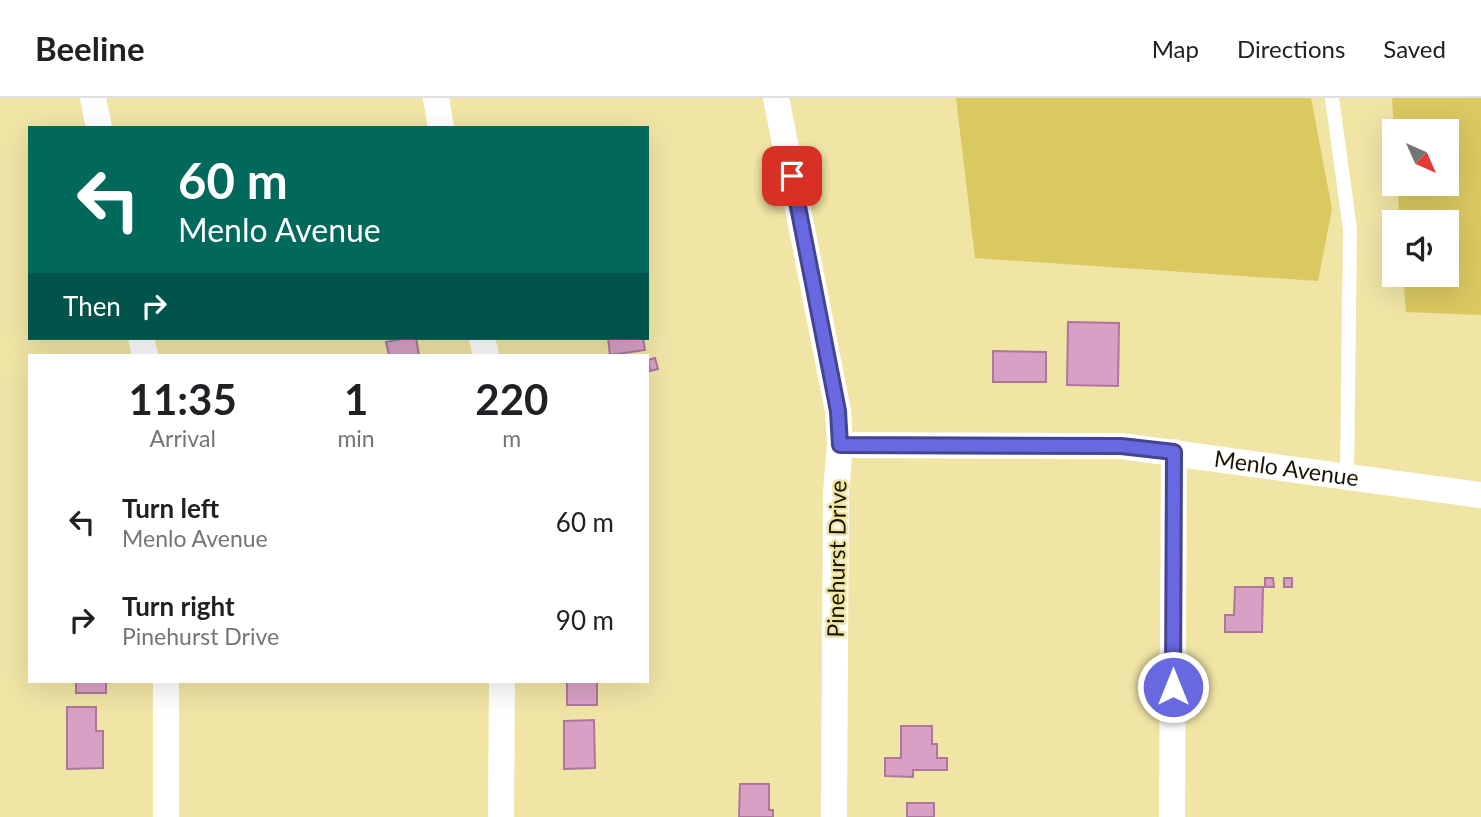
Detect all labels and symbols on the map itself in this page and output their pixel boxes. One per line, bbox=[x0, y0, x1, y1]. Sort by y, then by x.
north arrow bbox=[1382, 119, 1460, 196]
pin bbox=[762, 146, 822, 206]
street label: Menlo Avenue bbox=[1212, 444, 1361, 491]
street label: Pinehurst Drive bbox=[821, 480, 851, 638]
position arrow bbox=[1136, 650, 1210, 724]

